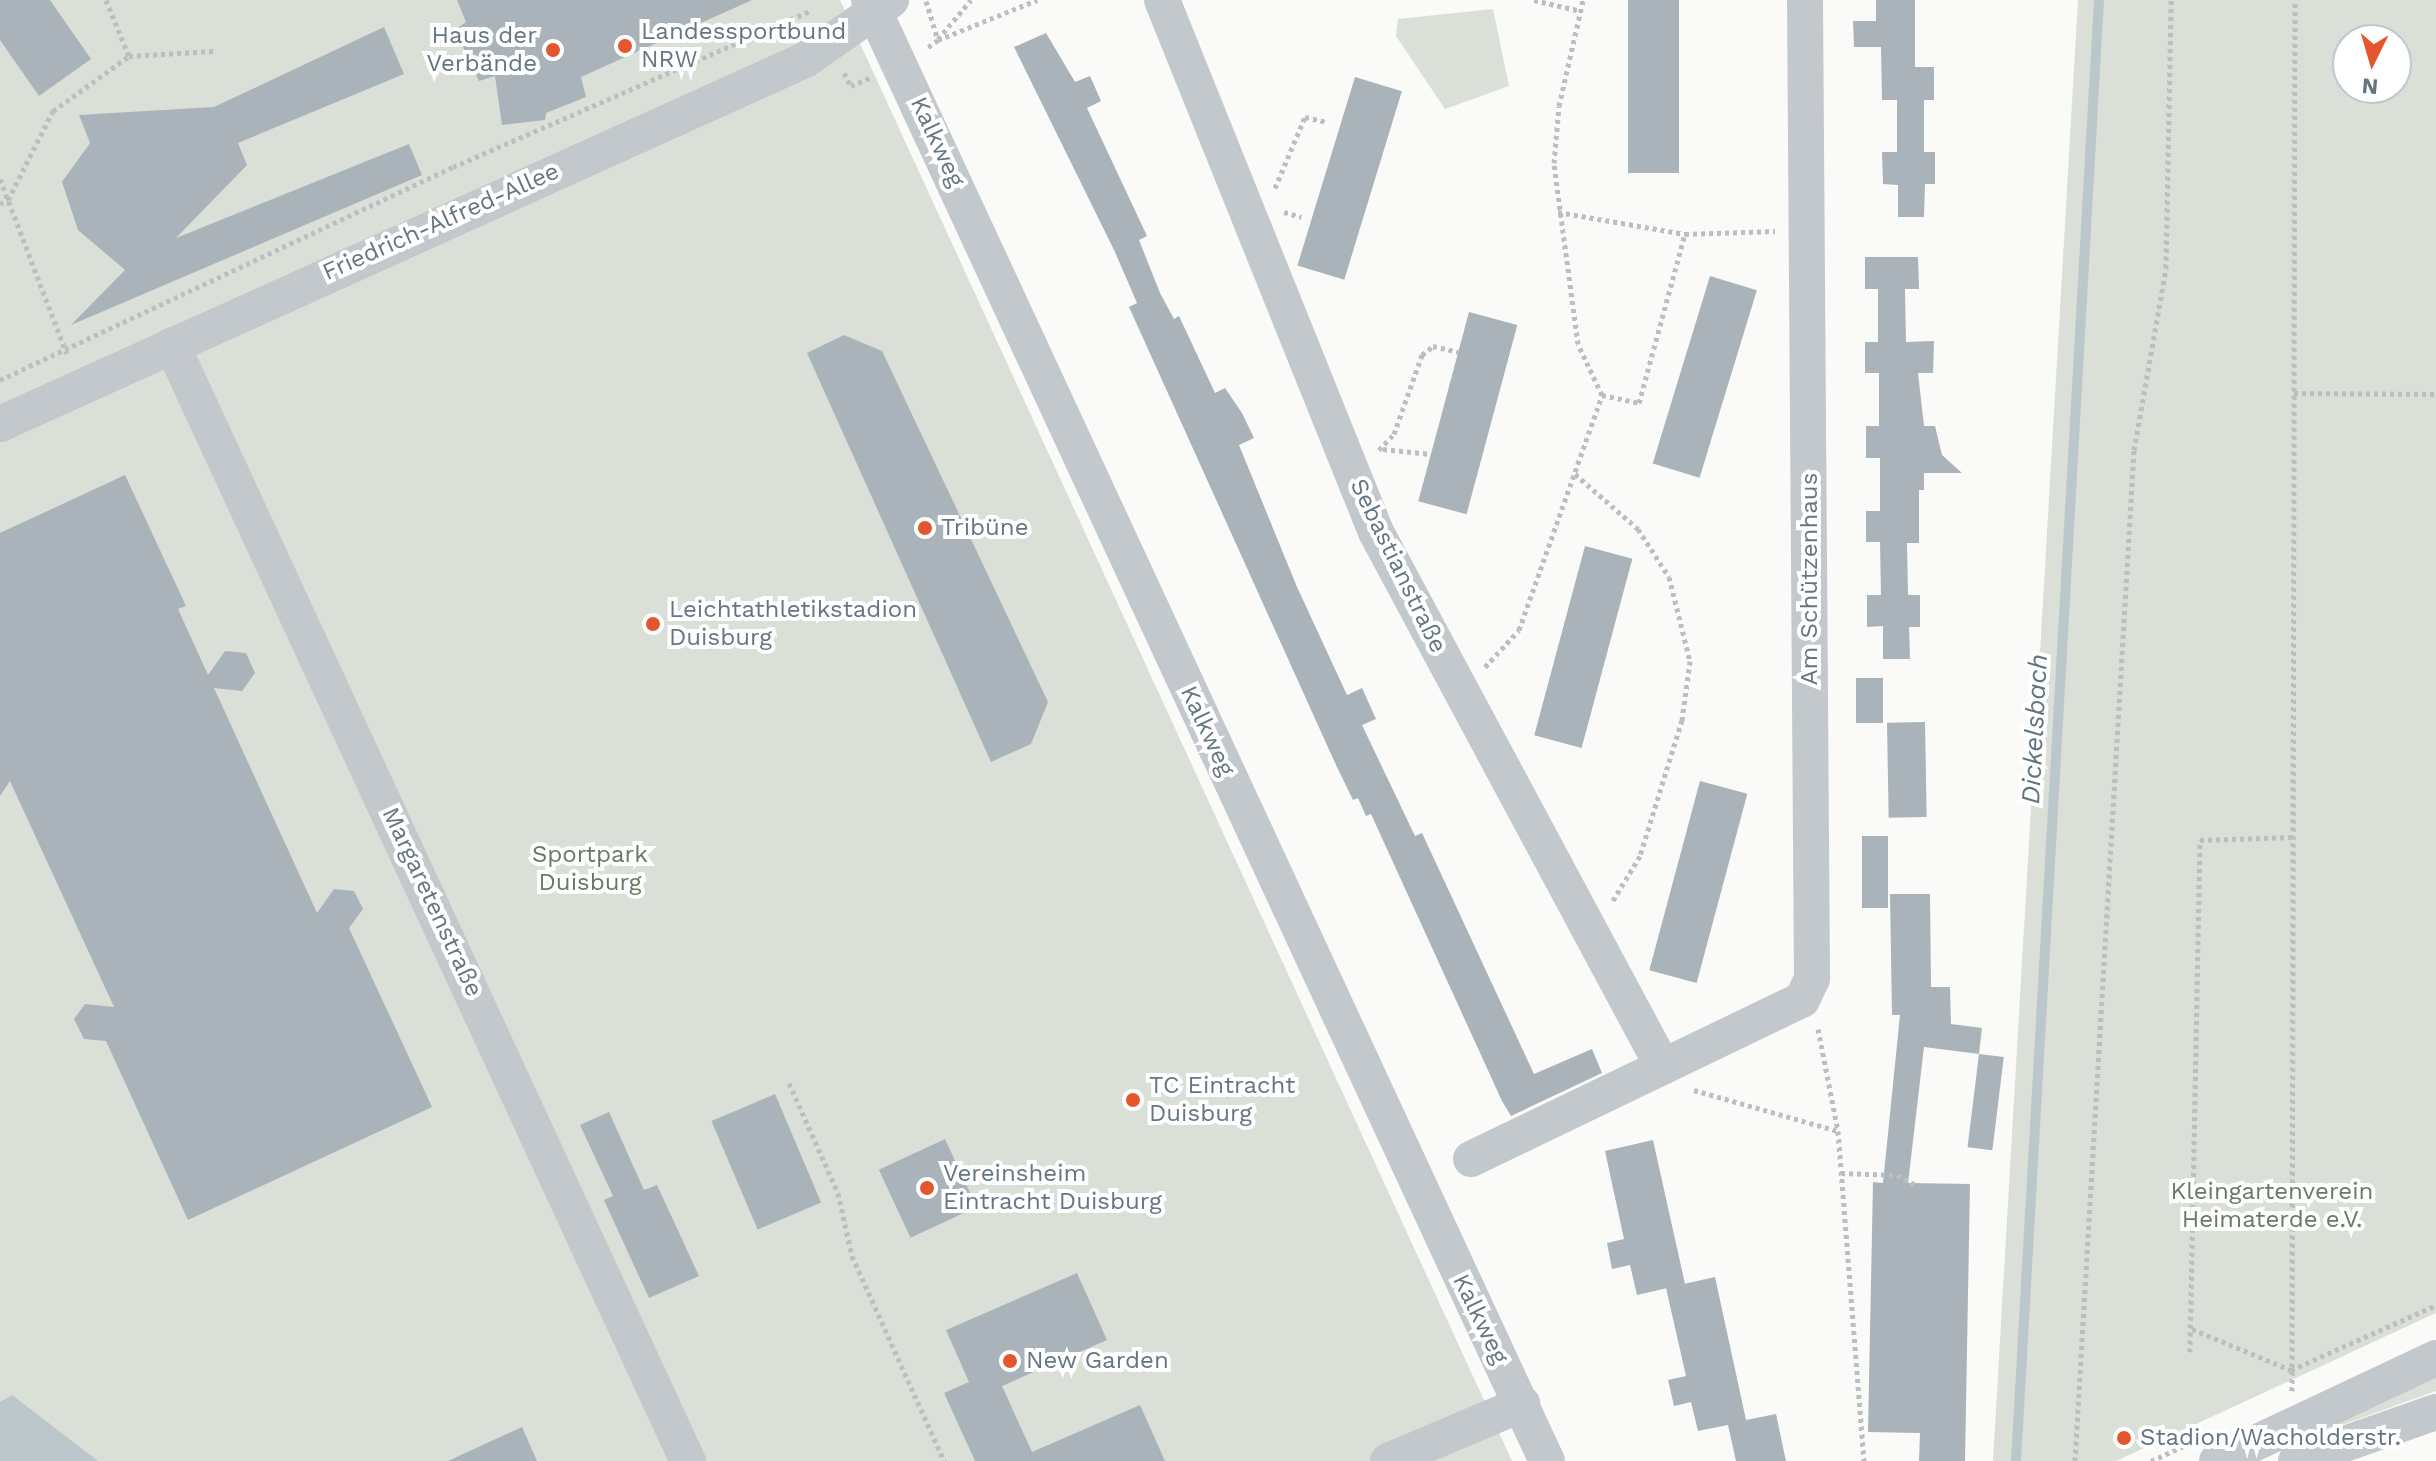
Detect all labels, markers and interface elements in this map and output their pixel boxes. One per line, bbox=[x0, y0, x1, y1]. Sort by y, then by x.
place label: Landessportbund NRW bbox=[641, 18, 846, 74]
place label: Haus der Verbände bbox=[427, 22, 537, 78]
north arrow bbox=[2332, 24, 2412, 104]
marker: Landessportbund NRW bbox=[616, 37, 634, 55]
marker: Haus der Verbände bbox=[544, 41, 562, 59]
text: N bbox=[2361, 73, 2379, 100]
street label: Kalkweg bbox=[904, 92, 970, 192]
street label: Friedrich-Alfred-Allee bbox=[318, 157, 564, 287]
street label: Am Schützenhaus bbox=[1796, 473, 1824, 685]
street label: Sebastianstraße bbox=[1343, 474, 1453, 658]
place label: Tribüne bbox=[941, 514, 1029, 542]
marker: Tribüne bbox=[916, 519, 934, 537]
place label: Leichtathletikstadion Duisburg bbox=[669, 596, 917, 652]
marker: Leichtathletikstadion Duisburg bbox=[644, 615, 662, 633]
water label: Dickelsbach bbox=[2015, 653, 2055, 805]
street label: Kalkweg bbox=[1174, 681, 1240, 781]
street label: Margaretenstraße bbox=[376, 803, 488, 1001]
park label: Sportpark Duisburg bbox=[532, 841, 648, 897]
place label: TC Eintracht Duisburg bbox=[1149, 1072, 1295, 1128]
marker: TC Eintracht Duisburg bbox=[1124, 1091, 1142, 1109]
place label: Vereinsheim Eintracht Duisburg bbox=[943, 1160, 1162, 1216]
park label: Kleingartenverein Heimaterde e.V. bbox=[2171, 1178, 2373, 1234]
marker: Vereinsheim Eintracht Duisburg bbox=[918, 1179, 936, 1197]
street label: Kalkweg bbox=[1446, 1269, 1514, 1369]
place label: New Garden bbox=[1026, 1347, 1169, 1375]
marker: New Garden bbox=[1001, 1352, 1019, 1370]
place label: Stadion/Wacholderstr. bbox=[2140, 1424, 2401, 1452]
marker: Stadion/Wacholderstr. bbox=[2115, 1429, 2133, 1447]

